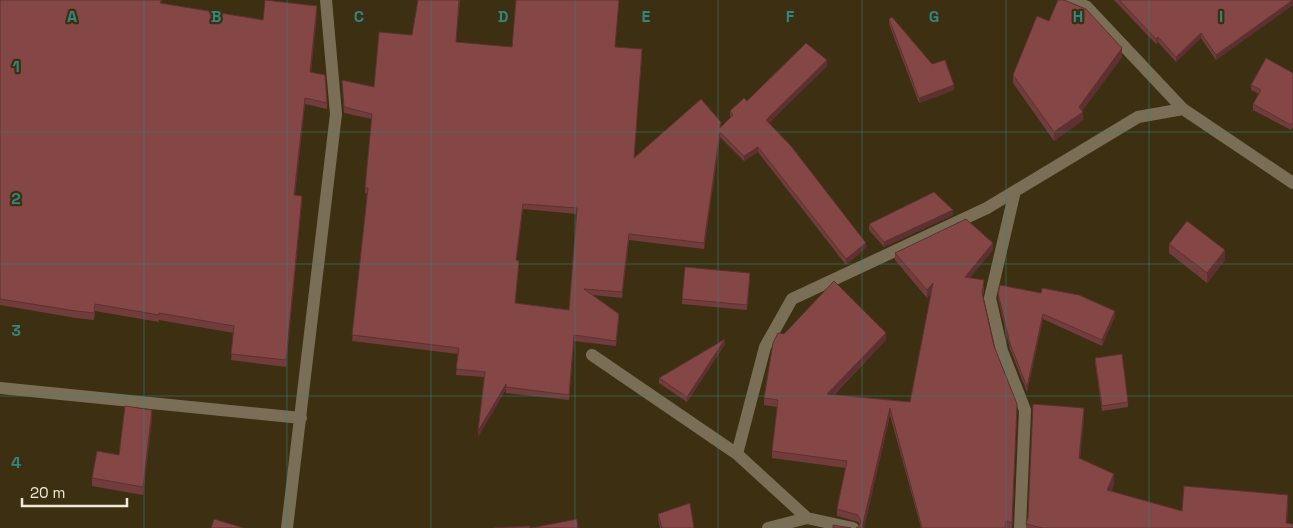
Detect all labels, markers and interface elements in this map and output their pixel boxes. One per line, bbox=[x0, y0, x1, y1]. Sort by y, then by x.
text: A bbox=[67, 6, 77, 27]
text: B bbox=[211, 6, 221, 27]
text: C bbox=[354, 6, 364, 27]
text: D bbox=[498, 6, 508, 27]
text: E bbox=[642, 6, 651, 27]
text: F bbox=[786, 6, 795, 27]
text: G bbox=[929, 6, 939, 27]
text: H bbox=[1073, 6, 1083, 27]
text: I bbox=[1219, 6, 1223, 27]
text: 1 bbox=[12, 56, 20, 77]
text: 2 bbox=[11, 188, 21, 209]
text: 3 bbox=[11, 320, 21, 341]
text: 4 bbox=[11, 452, 21, 473]
scale bar bbox=[22, 476, 128, 508]
text: 20 m bbox=[30, 483, 65, 502]

